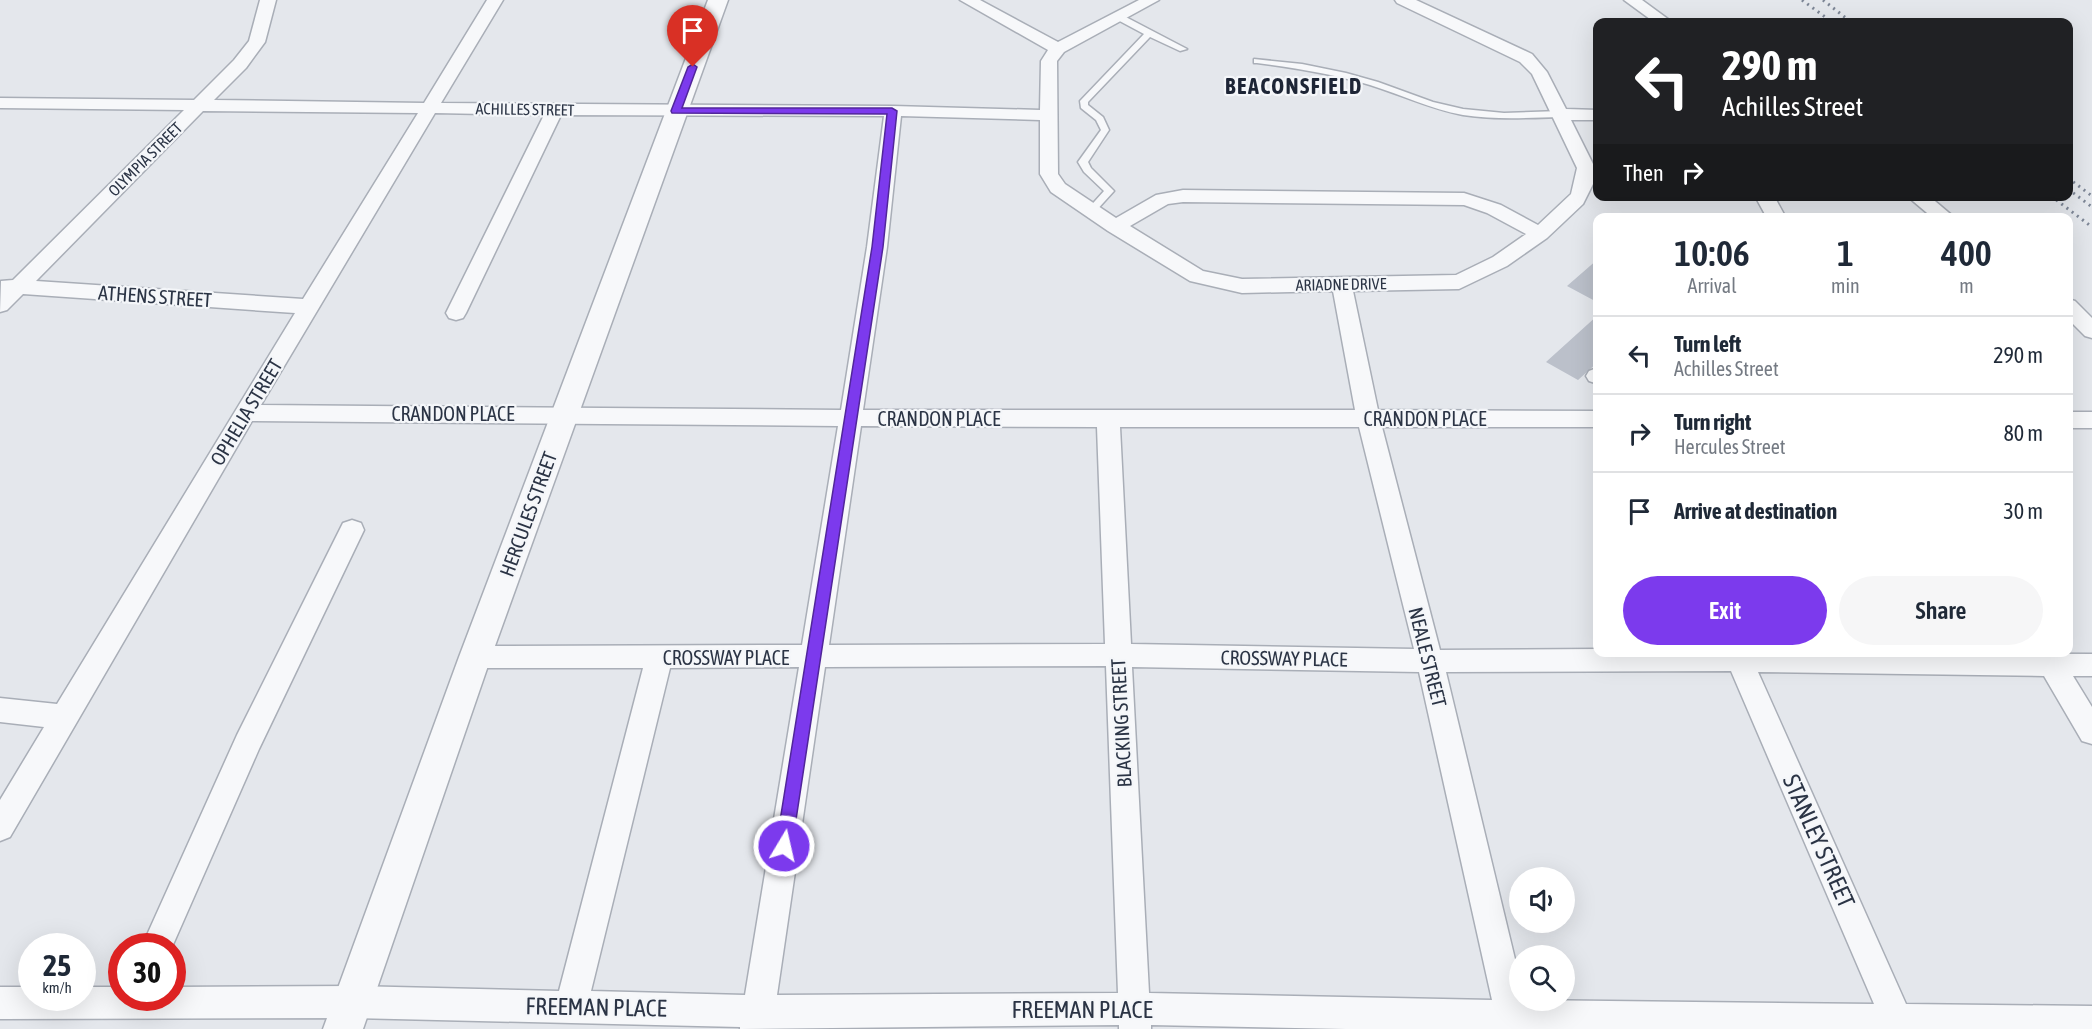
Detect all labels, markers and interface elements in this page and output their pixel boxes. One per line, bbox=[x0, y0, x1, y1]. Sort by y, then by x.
pin bbox=[667, 5, 718, 67]
icon: arrive bbox=[676, 14, 709, 47]
text: 290 m bbox=[1722, 41, 1817, 89]
icon: left bbox=[1623, 42, 1701, 120]
district label: BEACONSFIELD bbox=[1225, 73, 1363, 99]
text: Achilles Street bbox=[1722, 91, 1863, 122]
street label: ACHILLES STREET bbox=[475, 99, 575, 119]
street label: OLYMPIA STREET bbox=[104, 118, 186, 200]
icon: right bbox=[1676, 156, 1709, 189]
text: Then bbox=[1623, 160, 1664, 186]
text: 10:06 bbox=[1674, 232, 1750, 274]
text: 1 bbox=[1837, 232, 1854, 274]
text: 400 bbox=[1941, 232, 1992, 274]
street label: ARIADNE DRIVE bbox=[1295, 274, 1387, 294]
text: Arrival bbox=[1688, 274, 1736, 297]
text: min bbox=[1831, 274, 1860, 297]
text: m bbox=[1959, 274, 1974, 297]
street label: ATHENS STREET bbox=[97, 281, 213, 311]
text: Turn left bbox=[1674, 331, 1741, 357]
icon: left bbox=[1623, 339, 1656, 372]
text: 290 m bbox=[1993, 342, 2043, 368]
street label: OPHELIA STREET bbox=[205, 354, 287, 469]
text: Achilles Street bbox=[1674, 357, 1779, 380]
street label: CRANDON PLACE bbox=[392, 402, 515, 425]
street label: CRANDON PLACE bbox=[878, 407, 1001, 430]
street label: CRANDON PLACE bbox=[1364, 407, 1487, 430]
text: Turn right bbox=[1674, 409, 1751, 435]
icon: right bbox=[1623, 417, 1656, 450]
text: 80 m bbox=[2003, 420, 2043, 446]
text: Hercules Street bbox=[1674, 435, 1786, 458]
street label: HERCULES STREET bbox=[495, 448, 561, 580]
icon: arrive bbox=[1623, 495, 1656, 528]
text: Arrive at destination bbox=[1674, 498, 1837, 524]
text: 30 m bbox=[2003, 498, 2043, 524]
button: Exit bbox=[1623, 576, 1827, 645]
button: Share bbox=[1839, 576, 2043, 645]
street label: NEALE STREET bbox=[1404, 605, 1452, 710]
street label: CROSSWAY PLACE bbox=[1220, 645, 1348, 671]
street label: CROSSWAY PLACE bbox=[663, 646, 790, 669]
street label: BLACKING STREET bbox=[1106, 658, 1136, 788]
street label: STANLEY STREET bbox=[1778, 770, 1861, 912]
position arrow bbox=[752, 814, 816, 878]
map controls bbox=[1509, 867, 1575, 1011]
button: sound bbox=[1509, 867, 1575, 933]
speed limit sign: 30 bbox=[108, 933, 186, 1011]
button: search bbox=[1509, 945, 1575, 1011]
text: 25 bbox=[43, 948, 71, 982]
text: km/h bbox=[42, 979, 72, 996]
street label: FREEMAN PLACE bbox=[525, 992, 667, 1022]
street label: FREEMAN PLACE bbox=[1011, 996, 1153, 1023]

